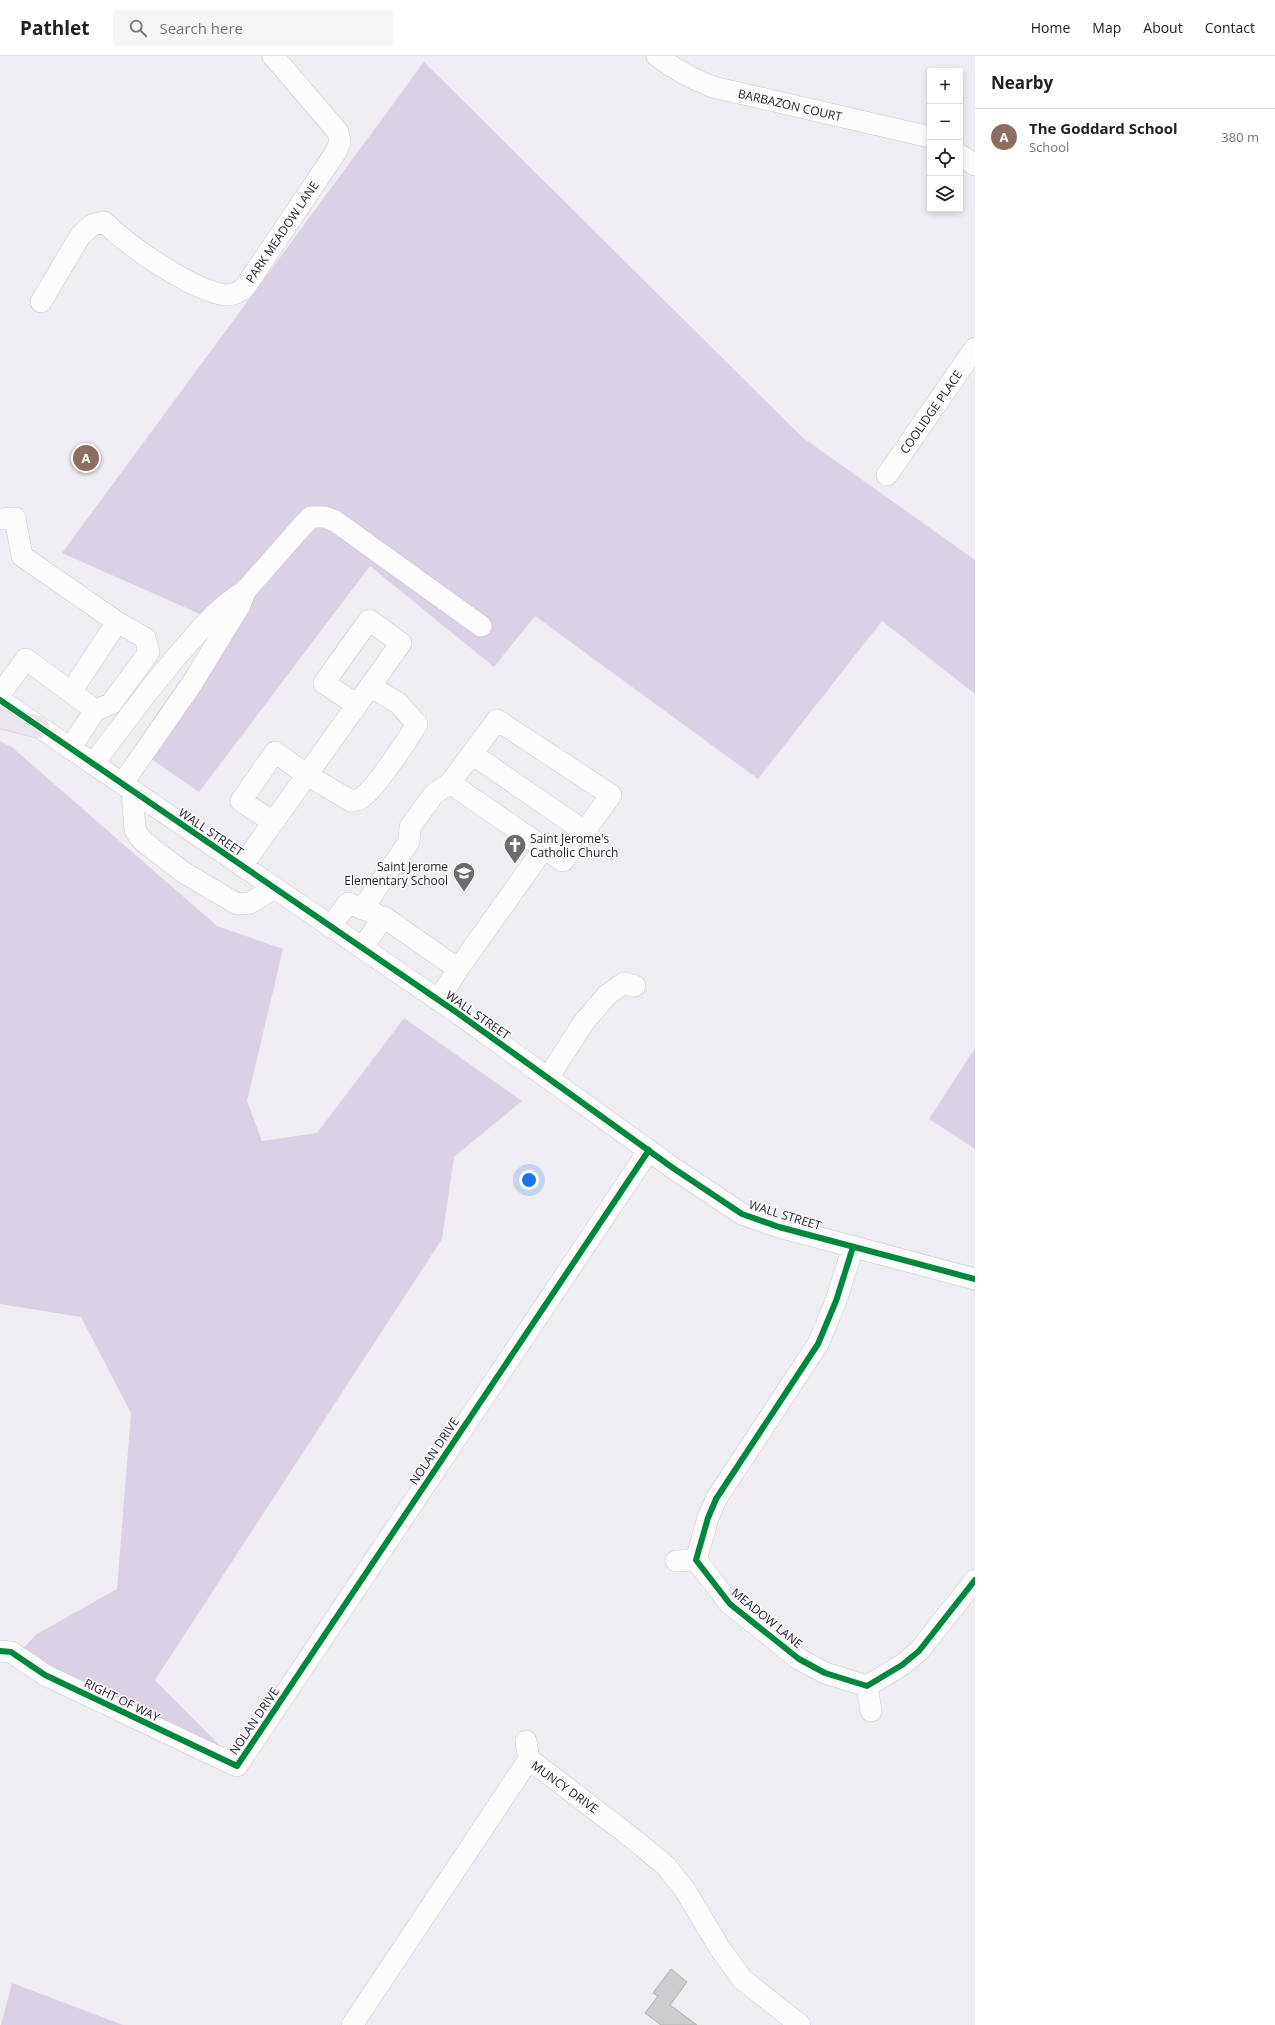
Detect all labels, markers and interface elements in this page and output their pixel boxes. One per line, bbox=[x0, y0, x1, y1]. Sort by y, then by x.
search box bbox=[113, 10, 393, 46]
text: Pathlet bbox=[20, 15, 89, 41]
icon: search bbox=[127, 17, 149, 39]
text: Search here bbox=[159, 18, 243, 38]
text: Home bbox=[1031, 18, 1070, 37]
text: Map bbox=[1092, 18, 1121, 37]
text: About bbox=[1143, 18, 1183, 37]
text: Contact bbox=[1205, 18, 1255, 37]
map controls bbox=[927, 68, 963, 212]
button: + bbox=[927, 68, 963, 104]
text: Nearby bbox=[991, 71, 1053, 94]
street label: BARBAZON COURT bbox=[736, 85, 844, 125]
button: − bbox=[927, 104, 963, 140]
text: The Goddard School bbox=[1029, 118, 1178, 138]
text: A bbox=[1000, 128, 1008, 146]
text: 380 m bbox=[1221, 128, 1259, 146]
text: School bbox=[1029, 138, 1069, 156]
button: locate bbox=[927, 140, 963, 176]
button: layers bbox=[927, 176, 963, 212]
street label: PARK MEADOW LANE bbox=[242, 178, 322, 286]
street label: COOLIDGE PLACE bbox=[896, 367, 966, 457]
pin: A bbox=[73, 443, 99, 473]
street label: WALL STREET bbox=[175, 804, 247, 860]
place label: Saint Jerome's Catholic Church bbox=[530, 830, 618, 861]
church icon: Saint Jerome's Catholic Church bbox=[502, 832, 528, 865]
place label: Saint Jerome Elementary School bbox=[344, 858, 448, 889]
school or university icon: Saint Jerome Elementary School bbox=[451, 860, 477, 893]
street label: WALL STREET bbox=[442, 987, 514, 1044]
your location bbox=[519, 1170, 539, 1190]
street label: WALL STREET bbox=[747, 1196, 824, 1234]
street label: NOLAN DRIVE bbox=[405, 1414, 463, 1488]
street label: MEADOW LANE bbox=[728, 1584, 806, 1652]
street label: RIGHT OF WAY bbox=[81, 1674, 163, 1726]
street label: NOLAN DRIVE bbox=[225, 1684, 283, 1758]
street label: MUNCY DRIVE bbox=[528, 1757, 602, 1817]

